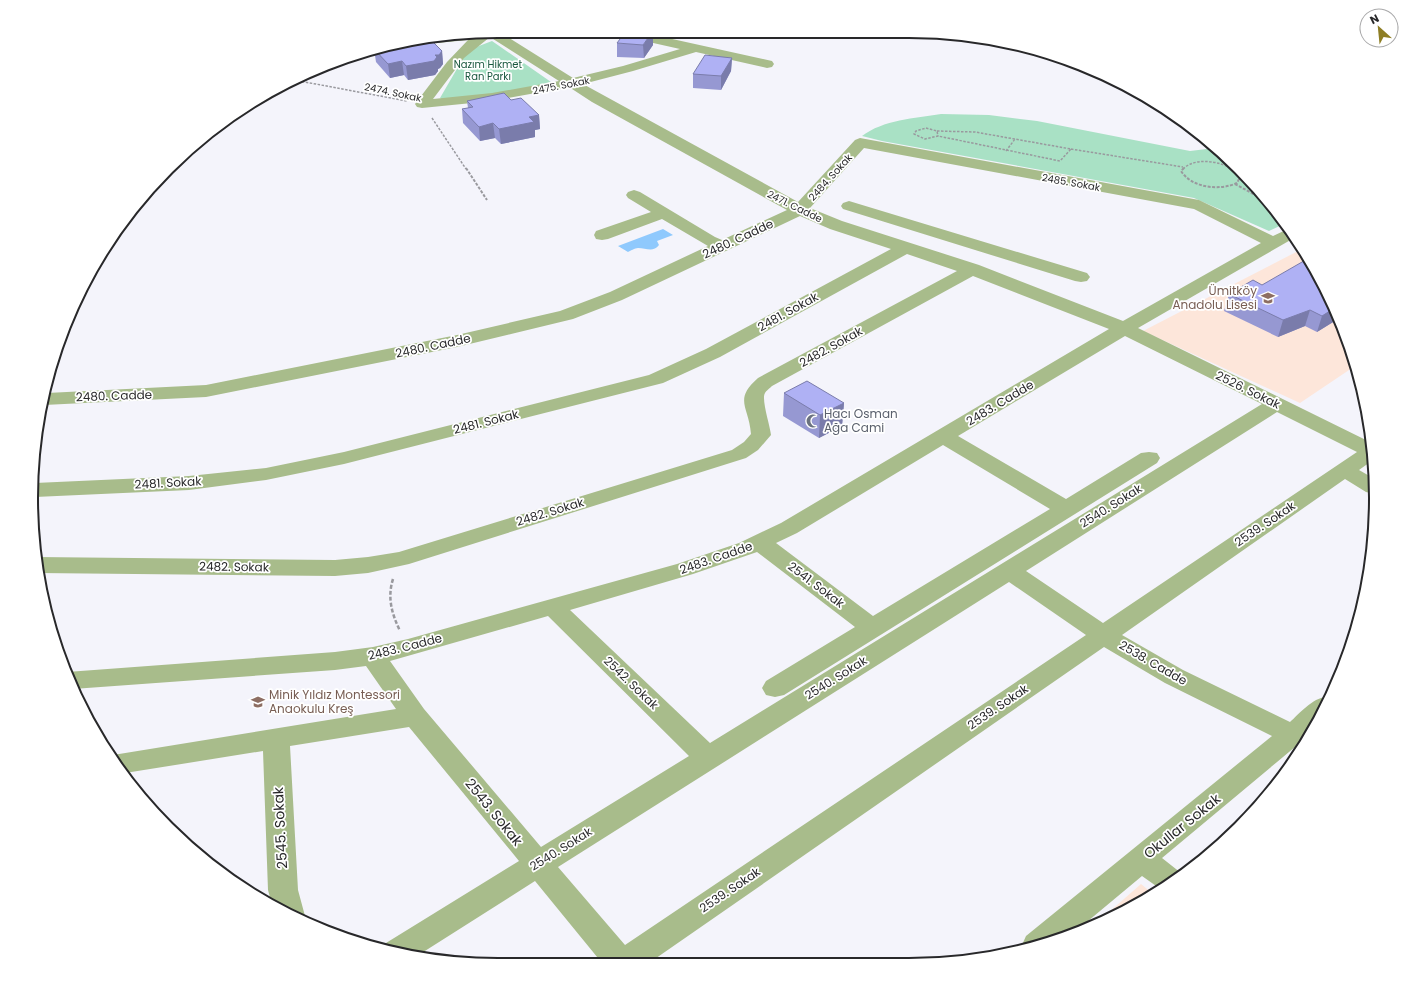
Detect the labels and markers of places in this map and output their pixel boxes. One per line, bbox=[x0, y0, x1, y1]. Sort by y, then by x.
place label: Ümitköy Anadolu Lisesi bbox=[1172, 282, 1257, 313]
school or university icon: Ümitköy Anadolu Lisesi bbox=[1260, 290, 1276, 306]
place label: Hacı Osman Ağa Cami bbox=[824, 405, 898, 436]
mosque icon: Hacı Osman Ağa Cami bbox=[805, 413, 821, 429]
place label: Minik Yıldız Montessori Anaokulu Kreş bbox=[269, 686, 400, 717]
school or university icon: Minik Yıldız Montessori Anaokulu Kreş bbox=[250, 694, 266, 710]

